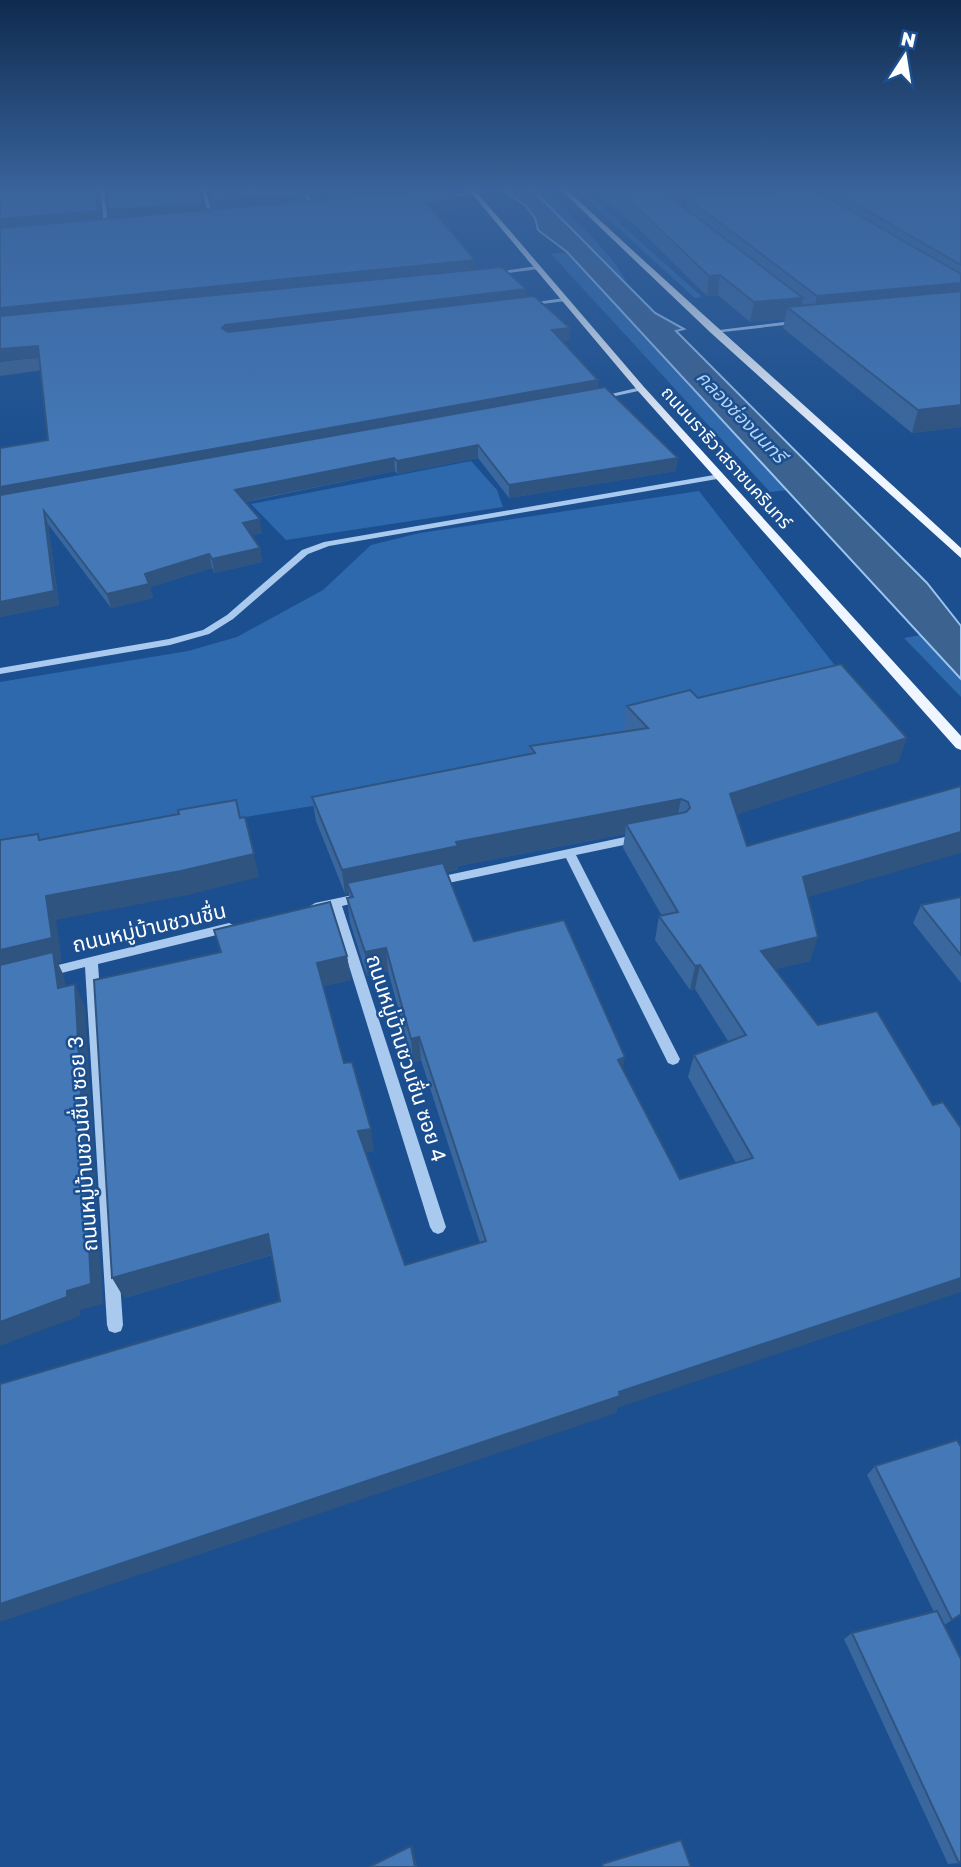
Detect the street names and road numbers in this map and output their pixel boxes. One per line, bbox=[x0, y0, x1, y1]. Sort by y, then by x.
street label: ถนนนราธิวาสราชนครินทร์ bbox=[657, 381, 797, 533]
street label: ถนนหมู่บ้านชวนชื่น bbox=[69, 896, 229, 958]
street label: ถนนหมู่บ้านชวนชื่น ซอย 4 bbox=[360, 951, 454, 1165]
street label: ถนนหมู่บ้านชวนชื่น ซอย 3 bbox=[61, 1035, 103, 1253]

